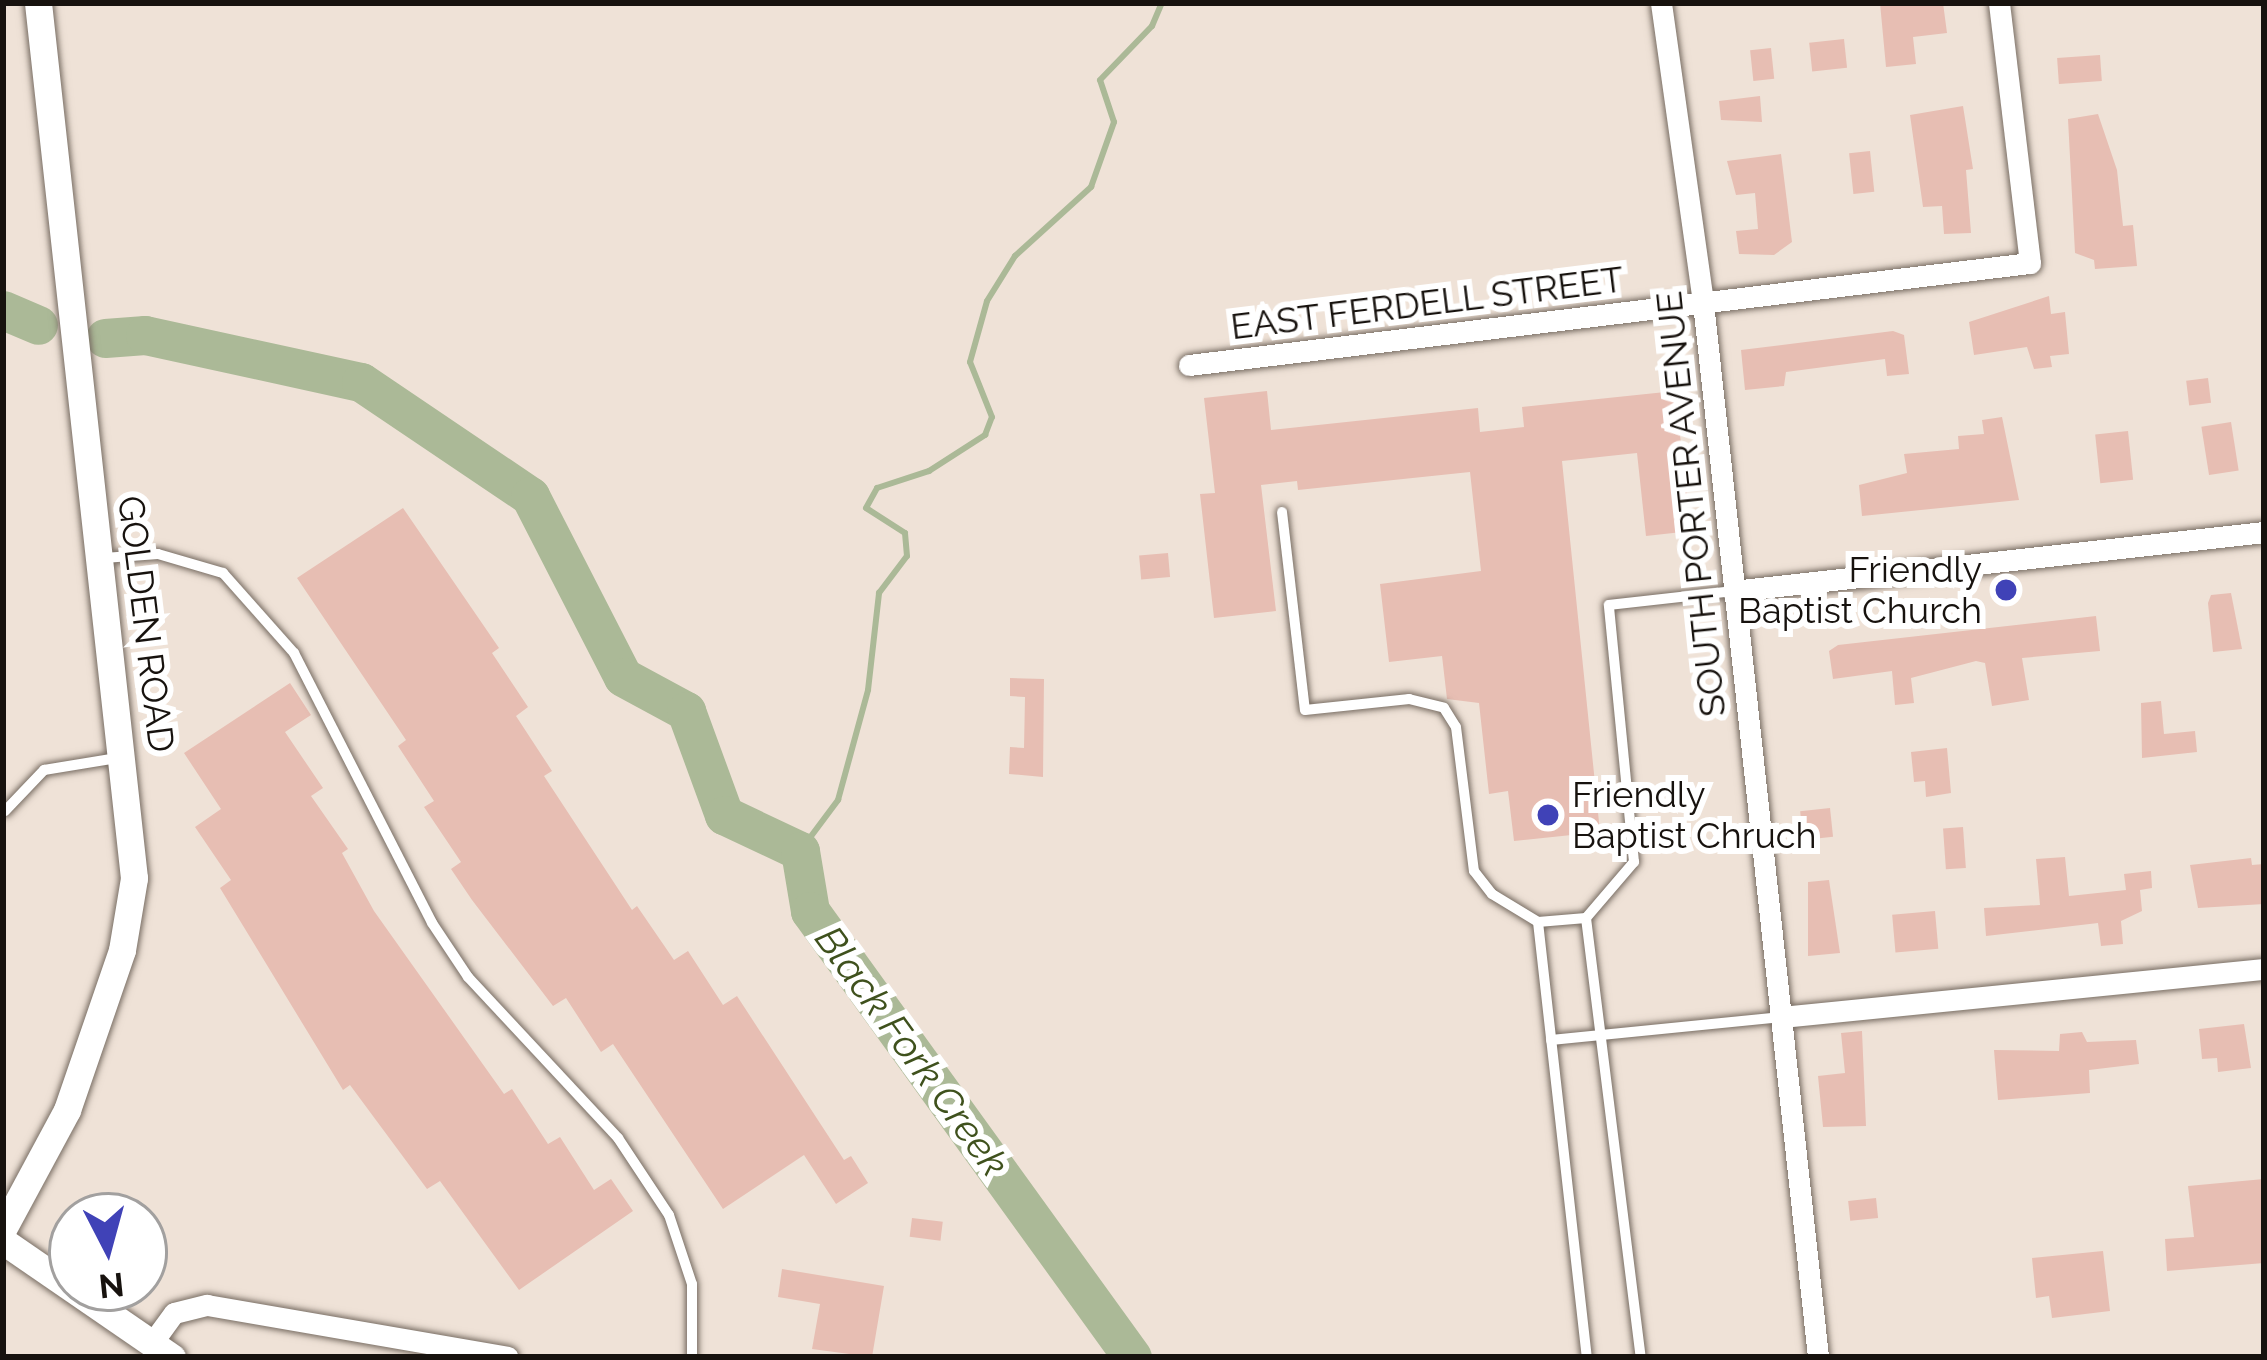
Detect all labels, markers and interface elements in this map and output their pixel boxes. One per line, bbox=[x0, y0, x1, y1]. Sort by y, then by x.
street label: EAST FERDELL STREET bbox=[1227, 257, 1627, 349]
street label: SOUTH PORTER AVENUE bbox=[1647, 289, 1735, 719]
street label: GOLDEN ROAD bbox=[109, 493, 183, 755]
place label: Friendly Baptist Church bbox=[1738, 547, 1982, 632]
marker: Friendly Baptist Church bbox=[1993, 577, 2019, 603]
place label: Friendly Baptist Chruch bbox=[1572, 772, 1817, 857]
marker: Friendly Baptist Chruch bbox=[1535, 802, 1561, 828]
water label: Black Fork Creek bbox=[805, 917, 1019, 1185]
north arrow bbox=[48, 1192, 168, 1312]
text: N bbox=[97, 1265, 126, 1306]

